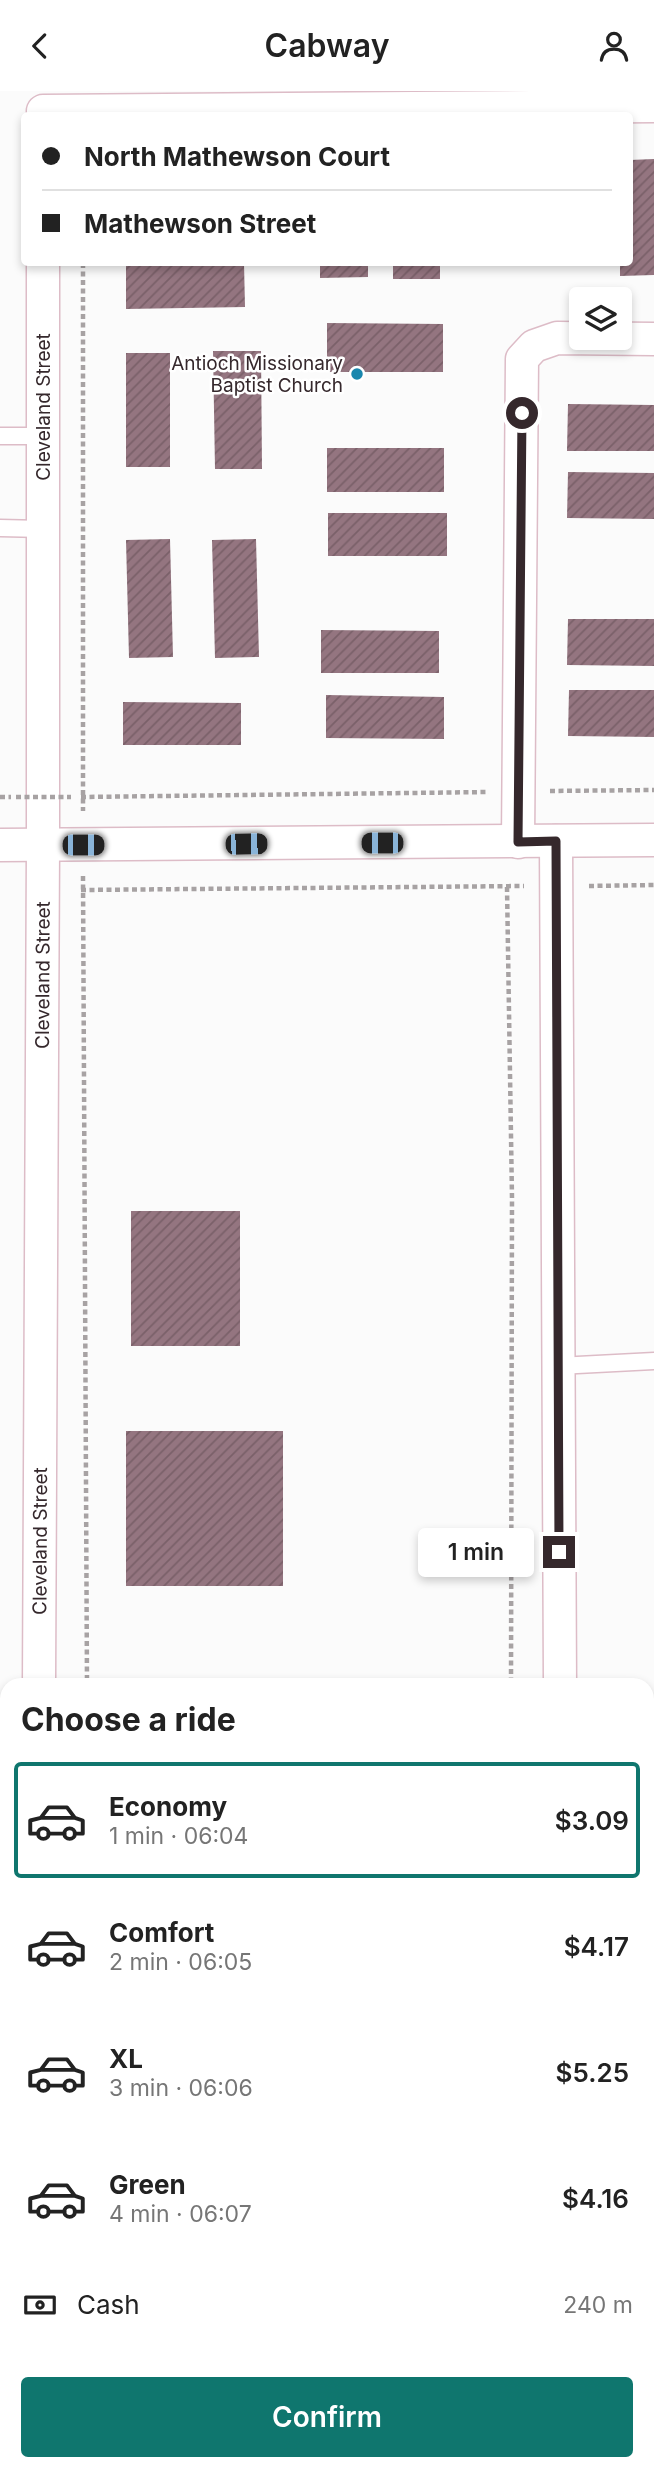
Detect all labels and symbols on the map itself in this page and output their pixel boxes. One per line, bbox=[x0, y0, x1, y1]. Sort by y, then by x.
street label: Cleveland Street bbox=[32, 333, 55, 481]
place label: Antioch Missionary Baptist Church bbox=[171, 352, 343, 397]
marker: Antioch Missionary Baptist Church bbox=[349, 366, 365, 382]
route start bbox=[506, 397, 538, 429]
car bbox=[225, 833, 268, 855]
car bbox=[362, 833, 404, 854]
car bbox=[63, 835, 105, 856]
street label: Cleveland Street bbox=[31, 901, 55, 1049]
street label: Cleveland Street bbox=[28, 1467, 52, 1615]
callout: 1 min bbox=[419, 1527, 534, 1577]
route end bbox=[543, 1536, 575, 1568]

